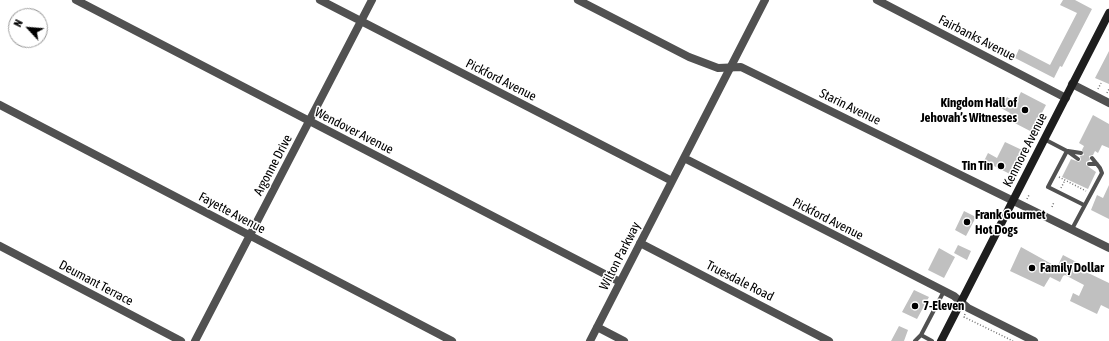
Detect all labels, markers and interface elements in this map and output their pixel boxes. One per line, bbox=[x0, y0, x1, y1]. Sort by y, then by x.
north arrow bbox=[8, 8, 48, 48]
street label: Fairbanks Avenue bbox=[936, 12, 1018, 64]
text: N bbox=[11, 18, 25, 29]
street label: Pickford Avenue bbox=[463, 56, 539, 104]
street label: Starin Avenue bbox=[817, 85, 883, 129]
place label: Kingdom Hall of Jehovah’s Witnesses bbox=[920, 95, 1017, 126]
street label: Wendover Avenue bbox=[312, 105, 396, 157]
marker: Kingdom Hall of Jehovah’s Witnesses bbox=[1020, 105, 1030, 115]
street label: Kenmore Avenue bbox=[1000, 110, 1050, 190]
street label: Argonne Drive bbox=[250, 132, 296, 198]
place label: Tin Tin bbox=[962, 158, 993, 174]
marker: Tin Tin bbox=[996, 161, 1006, 171]
street label: Fayette Avenue bbox=[196, 189, 268, 237]
street label: Pickford Avenue bbox=[790, 195, 866, 243]
place label: Frank Gourmet Hot Dogs bbox=[975, 207, 1046, 238]
marker: Frank Gourmet Hot Dogs bbox=[962, 217, 972, 227]
street label: Wilton Parkway bbox=[596, 219, 644, 293]
street label: Deumant Terrace bbox=[56, 257, 136, 309]
street label: Truesdale Road bbox=[704, 257, 776, 305]
place label: Family Dollar bbox=[1040, 260, 1104, 276]
marker: Family Dollar bbox=[1027, 263, 1037, 273]
place label: 7-Eleven bbox=[923, 298, 964, 314]
marker: 7-Eleven bbox=[910, 301, 920, 311]

